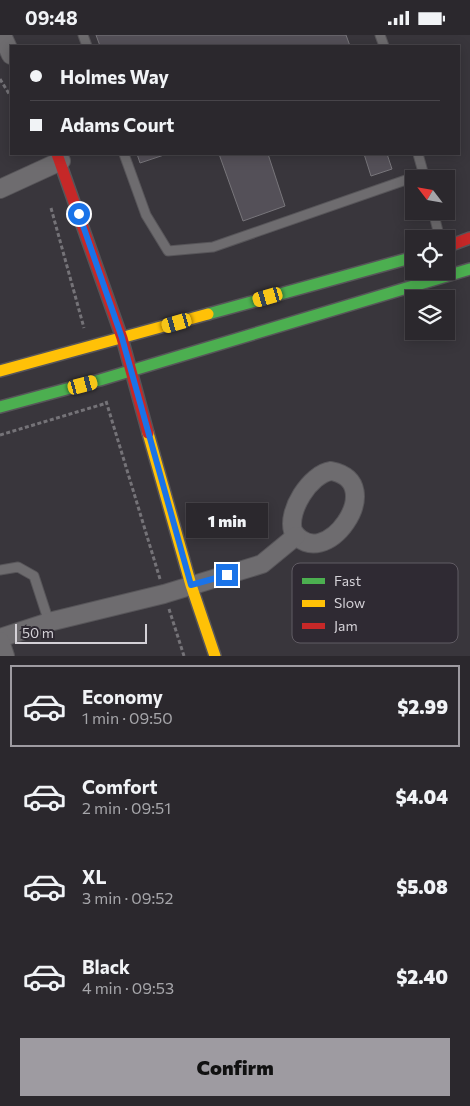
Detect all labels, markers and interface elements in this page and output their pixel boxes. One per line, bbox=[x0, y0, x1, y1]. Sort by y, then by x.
text: 09:48 bbox=[25, 6, 78, 29]
text: Holmes Way bbox=[60, 65, 169, 88]
text: Adams Court bbox=[60, 113, 174, 136]
north arrow bbox=[405, 170, 455, 220]
map controls bbox=[405, 170, 455, 340]
route start bbox=[68, 203, 90, 225]
button: locate bbox=[405, 230, 455, 280]
car bbox=[251, 286, 284, 308]
button: layers bbox=[405, 290, 455, 340]
car bbox=[160, 312, 193, 334]
car bbox=[66, 374, 99, 396]
callout: 1 min bbox=[186, 503, 268, 537]
text: 1 min bbox=[208, 511, 246, 530]
legend bbox=[292, 563, 458, 643]
route end bbox=[216, 564, 238, 586]
text: Fast bbox=[334, 572, 361, 589]
text: Slow bbox=[334, 594, 365, 611]
text: Jam bbox=[334, 617, 358, 634]
scale bar bbox=[15, 621, 148, 644]
text: 50 m bbox=[22, 624, 54, 641]
icon: car bbox=[22, 684, 67, 729]
text: Economy bbox=[82, 685, 163, 708]
text: $2.99 bbox=[397, 695, 448, 718]
text: 1 min · 09:50 bbox=[82, 708, 173, 727]
icon: car bbox=[22, 774, 67, 819]
text: Comfort bbox=[82, 775, 158, 798]
text: $4.04 bbox=[396, 785, 448, 808]
text: 2 min · 09:51 bbox=[82, 798, 171, 817]
icon: car bbox=[22, 864, 67, 909]
text: XL bbox=[82, 865, 107, 888]
text: $5.08 bbox=[396, 875, 448, 898]
text: 3 min · 09:52 bbox=[82, 888, 173, 907]
icon: car bbox=[22, 954, 67, 999]
text: Black bbox=[82, 955, 130, 978]
text: $2.40 bbox=[396, 965, 448, 988]
text: 4 min · 09:53 bbox=[82, 978, 174, 997]
button: Confirm bbox=[20, 1038, 450, 1096]

